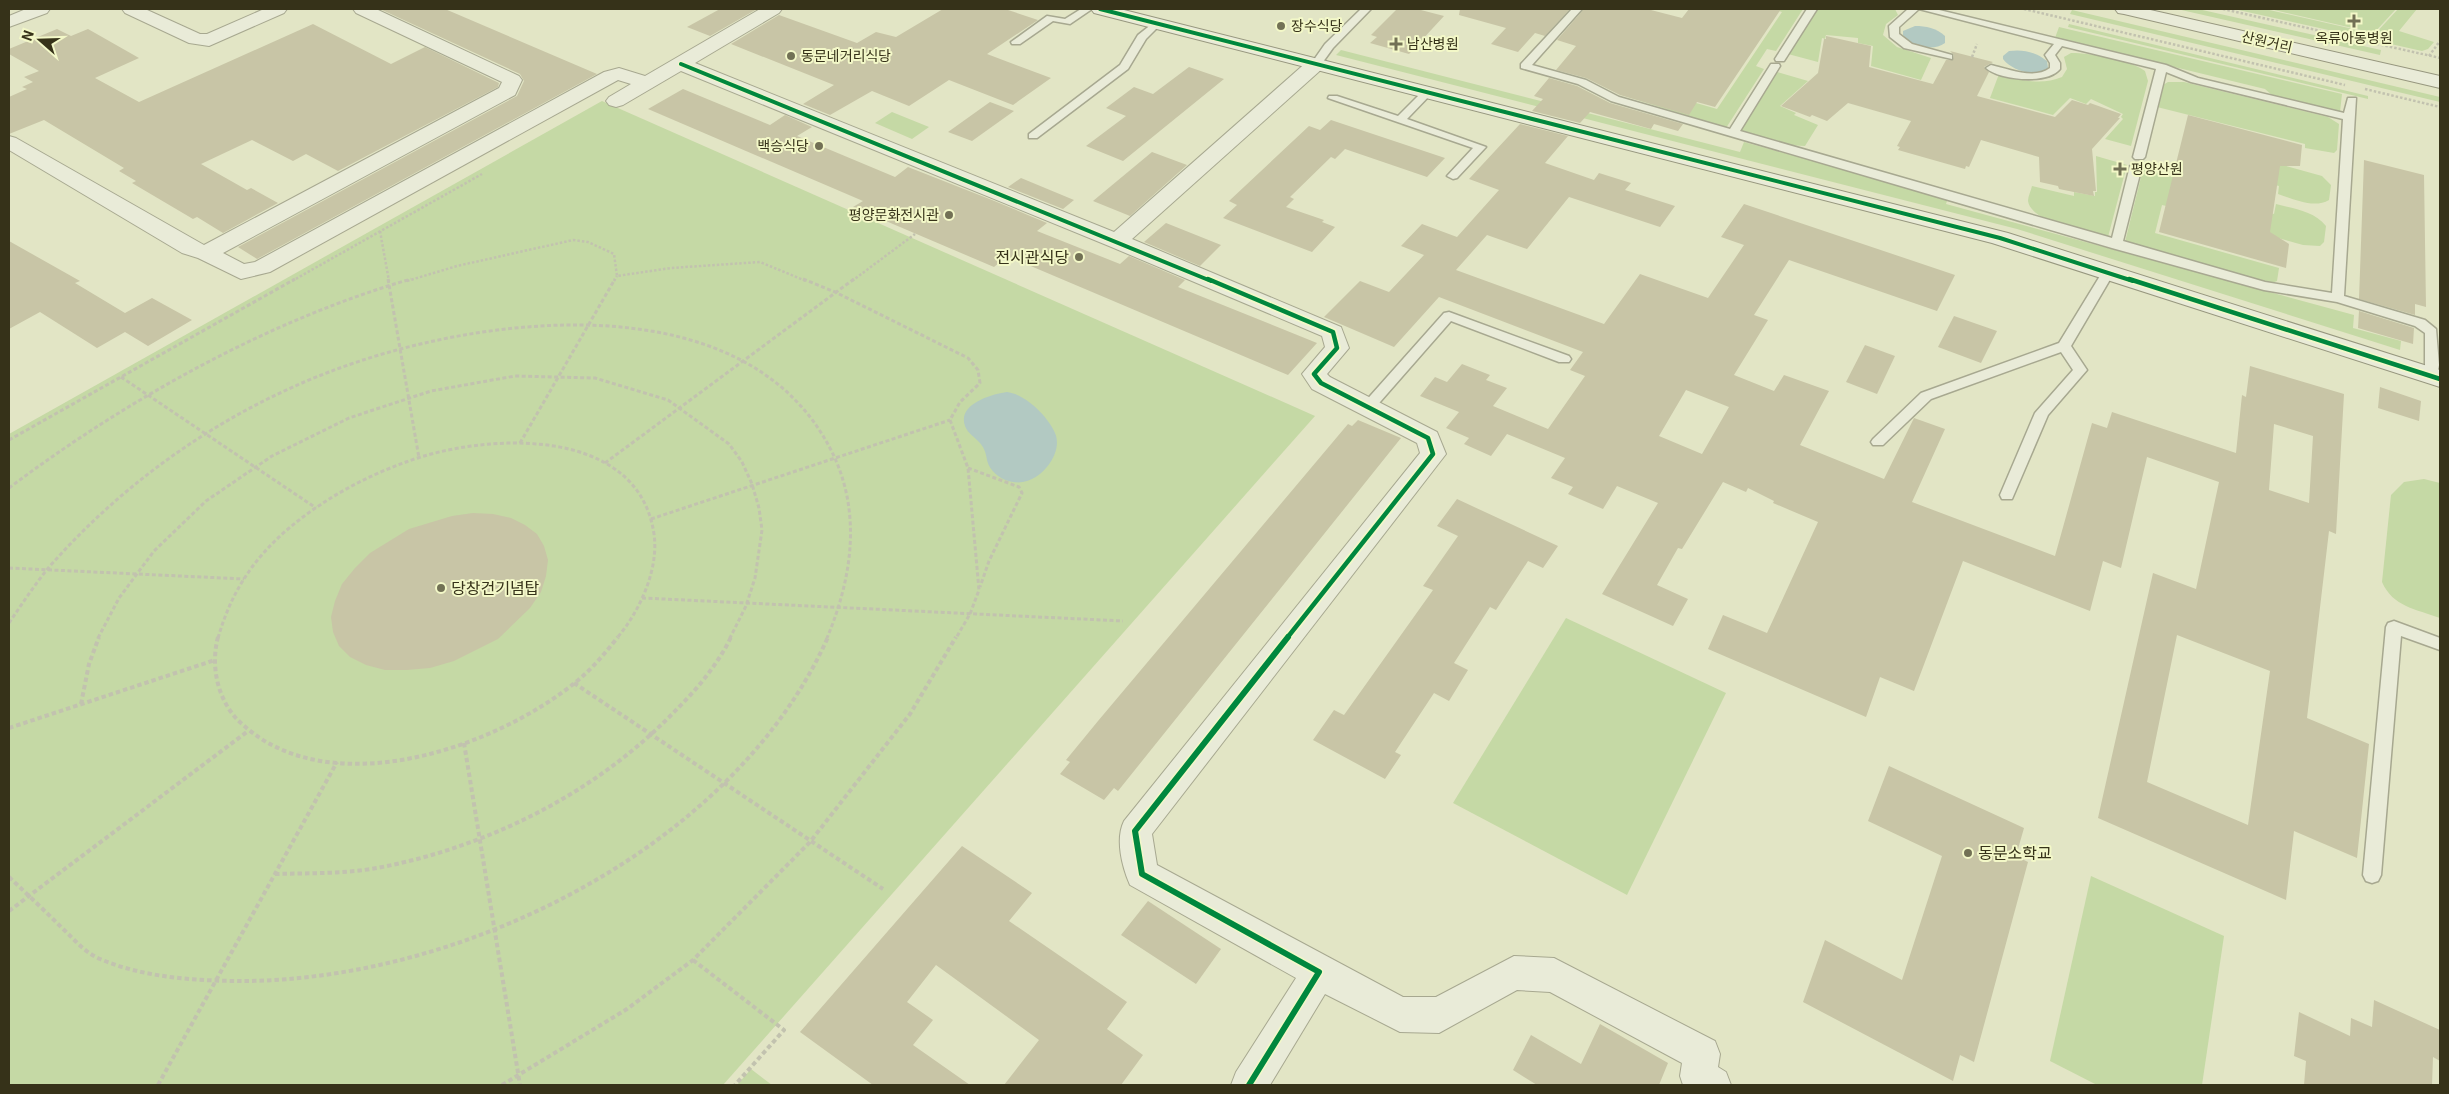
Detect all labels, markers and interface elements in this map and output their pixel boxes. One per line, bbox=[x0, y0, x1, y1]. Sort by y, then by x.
marker: 옥류아동병원 bbox=[2347, 14, 2361, 28]
north arrow bbox=[15, 15, 65, 65]
place label: 장수식당 bbox=[1291, 15, 1343, 35]
marker: 장수식당 bbox=[1275, 20, 1287, 32]
street label: 산원거리 bbox=[2240, 25, 2295, 57]
text: N bbox=[16, 27, 38, 44]
place label: 옥류아동병원 bbox=[2315, 27, 2393, 47]
place label: 남산병원 bbox=[1407, 33, 1459, 53]
marker: 남산병원 bbox=[1389, 37, 1403, 51]
place label: 동문네거리식당 bbox=[801, 45, 891, 65]
marker: 동문네거리식당 bbox=[785, 50, 797, 62]
place label: 백승식당 bbox=[757, 135, 809, 155]
marker: 백승식당 bbox=[813, 140, 825, 152]
place label: 평양산원 bbox=[2131, 158, 2183, 178]
marker: 평양산원 bbox=[2113, 162, 2127, 176]
place label: 평양문화전시관 bbox=[849, 204, 939, 224]
marker: 평양문화전시관 bbox=[943, 209, 955, 221]
place label: 전시관식당 bbox=[995, 244, 1069, 268]
marker: 전시관식당 bbox=[1073, 251, 1085, 263]
place label: 당창건기념탑 bbox=[451, 575, 540, 599]
marker: 당창건기념탑 bbox=[435, 582, 447, 594]
place label: 동문소학교 bbox=[1978, 840, 2052, 864]
marker: 동문소학교 bbox=[1962, 847, 1974, 859]

